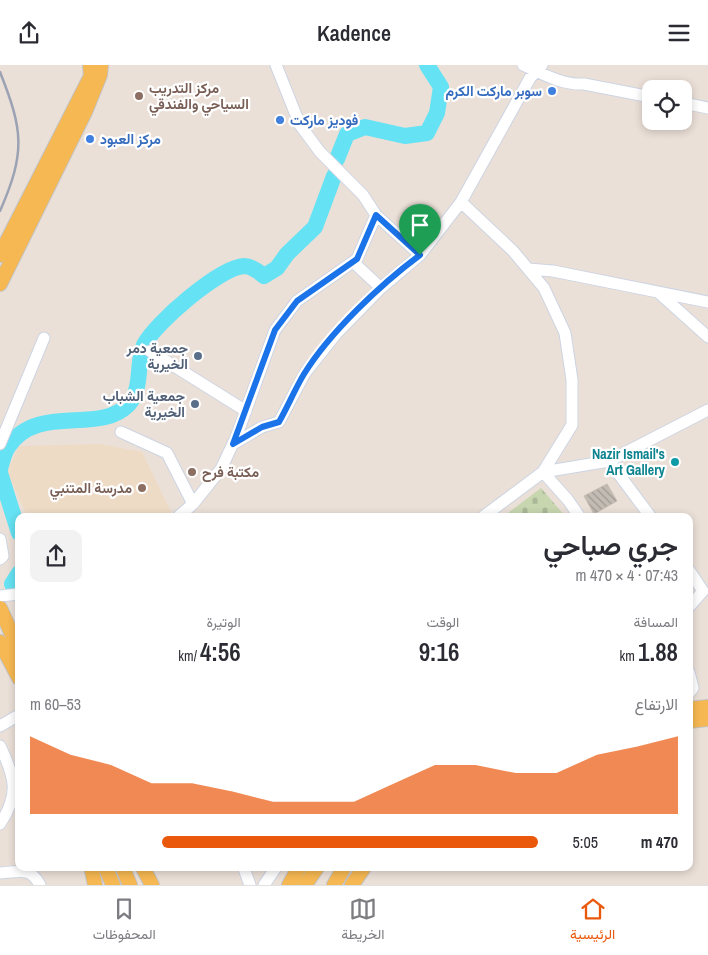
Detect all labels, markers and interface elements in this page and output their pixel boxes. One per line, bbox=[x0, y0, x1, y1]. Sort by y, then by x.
text: Kadence bbox=[317, 18, 391, 48]
icon: share bbox=[15, 19, 43, 47]
icon: menu bbox=[665, 19, 693, 47]
place label: مركز التدريب السياحي والفندقي bbox=[149, 79, 249, 116]
map controls bbox=[642, 80, 692, 130]
button: locate bbox=[642, 80, 692, 130]
place label: سوبر ماركت الكرم bbox=[446, 82, 542, 100]
marker: سوبر ماركت الكرم bbox=[546, 85, 558, 97]
marker: مركز التدريب السياحي والفندقي bbox=[133, 90, 145, 102]
place label: فوديز ماركت bbox=[290, 111, 358, 129]
marker: فوديز ماركت bbox=[274, 114, 286, 126]
place label: مركز العبود bbox=[100, 130, 161, 148]
marker: مركز العبود bbox=[84, 133, 96, 145]
pin bbox=[399, 204, 441, 255]
icon: arrive bbox=[406, 211, 434, 239]
place label: جمعية دمر الخيرية bbox=[126, 339, 188, 373]
marker: جمعية دمر الخيرية bbox=[192, 350, 204, 362]
place label: جمعية الشباب الخيرية bbox=[103, 387, 185, 421]
marker: جمعية الشباب الخيرية bbox=[189, 398, 201, 410]
place label: Nazir Ismail's Art Gallery bbox=[592, 445, 666, 479]
marker: Nazir Ismail's Art Gallery bbox=[669, 456, 681, 468]
place label: مكتبة فرح bbox=[202, 463, 259, 482]
marker: مكتبة فرح bbox=[186, 466, 198, 478]
place label: مدرسة المتنبي bbox=[50, 479, 132, 500]
marker: مدرسة المتنبي bbox=[136, 482, 148, 494]
text: جري صباحي bbox=[543, 526, 678, 564]
button: share bbox=[30, 530, 82, 582]
text: 07:43 · 4 × 470 m bbox=[575, 564, 678, 586]
text: الوتيرة bbox=[206, 613, 241, 631]
text: الوقت bbox=[426, 613, 459, 631]
text: المسافة bbox=[634, 613, 678, 631]
text: 4:56 bbox=[200, 635, 241, 669]
text: 9:16 bbox=[419, 635, 459, 669]
text: 1.88 bbox=[638, 635, 678, 669]
text: /km bbox=[178, 647, 200, 665]
text: km bbox=[620, 647, 638, 665]
text: 53–60 m bbox=[30, 693, 81, 715]
text: الارتفاع bbox=[635, 693, 678, 715]
text: 5:05 bbox=[572, 831, 598, 853]
text: 470 m bbox=[641, 831, 678, 853]
tab: المحفوظات bbox=[93, 895, 156, 947]
tab: الخريطة bbox=[341, 895, 385, 947]
tab: الرئيسية bbox=[570, 895, 615, 947]

